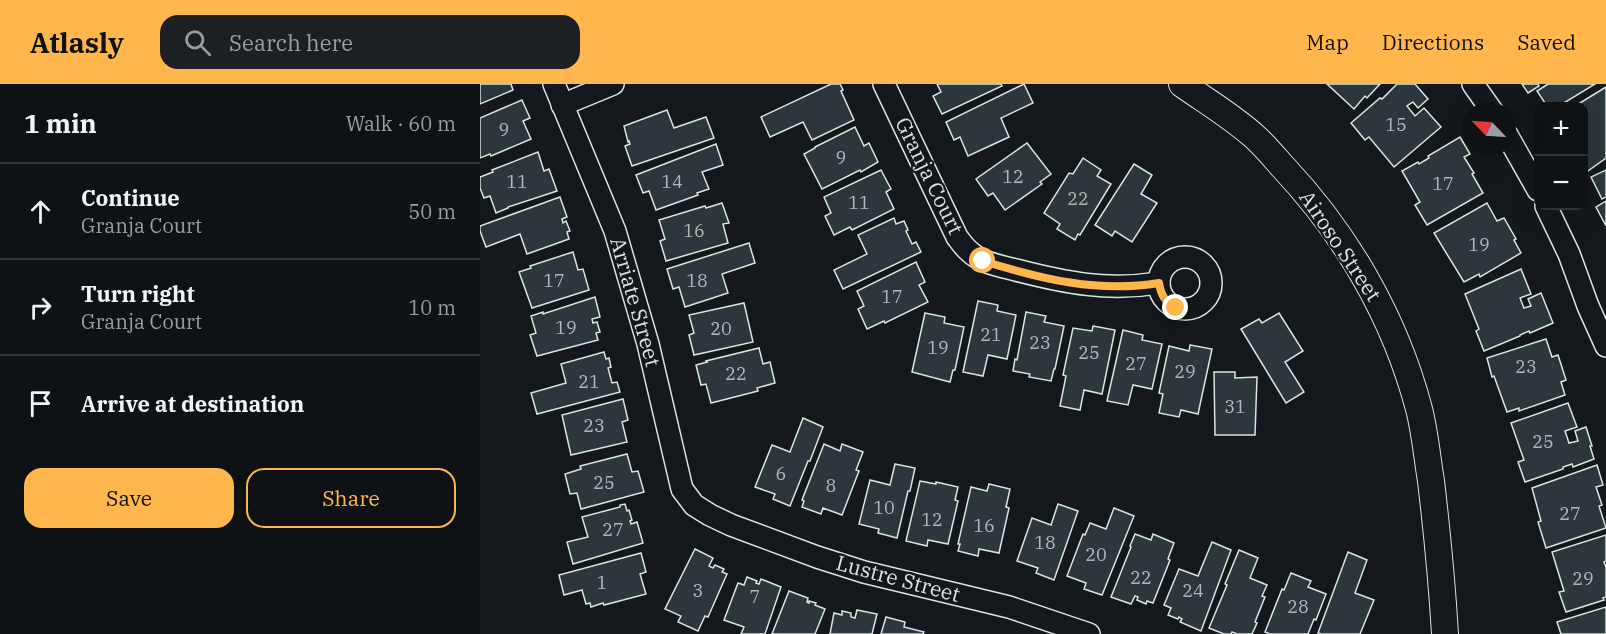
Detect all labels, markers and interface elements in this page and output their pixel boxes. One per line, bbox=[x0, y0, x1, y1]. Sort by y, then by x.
search box bbox=[160, 15, 580, 69]
text: Atlasly bbox=[30, 24, 124, 61]
icon: search bbox=[181, 26, 214, 59]
text: Search here bbox=[229, 28, 353, 57]
text: Map bbox=[1306, 28, 1349, 56]
text: Directions bbox=[1382, 28, 1484, 56]
text: Saved bbox=[1517, 28, 1576, 56]
north arrow bbox=[1462, 102, 1516, 156]
map controls bbox=[1534, 102, 1588, 210]
button: + bbox=[1534, 102, 1588, 156]
text: 1 min bbox=[24, 106, 97, 140]
text: Walk · 60 m bbox=[346, 110, 456, 137]
street label: Granja Court bbox=[889, 112, 970, 239]
house number: 15 bbox=[1385, 113, 1407, 136]
house number: 9 bbox=[499, 118, 509, 141]
house number: 9 bbox=[836, 146, 846, 169]
button: − bbox=[1534, 156, 1588, 210]
house number: 12 bbox=[1002, 165, 1024, 188]
house number: 11 bbox=[506, 170, 528, 193]
house number: 14 bbox=[661, 170, 683, 193]
house number: 17 bbox=[1432, 172, 1454, 195]
text: Continue bbox=[81, 183, 180, 212]
street label: Airoso Street bbox=[1293, 185, 1388, 306]
house number: 22 bbox=[1067, 187, 1089, 210]
house number: 11 bbox=[848, 191, 870, 214]
icon: ahead bbox=[24, 195, 57, 228]
text: 50 m bbox=[408, 198, 456, 225]
text: Granja Court bbox=[81, 212, 202, 239]
house number: 16 bbox=[683, 219, 705, 242]
house number: 19 bbox=[1468, 233, 1490, 256]
street label: Arriate Street bbox=[604, 234, 668, 370]
route start bbox=[969, 247, 995, 273]
house number: 17 bbox=[543, 269, 565, 292]
house number: 18 bbox=[686, 269, 708, 292]
text: Turn right bbox=[81, 279, 195, 308]
house number: 17 bbox=[881, 285, 903, 308]
icon: right bbox=[24, 291, 57, 324]
text: 10 m bbox=[408, 294, 456, 321]
route end bbox=[1162, 294, 1188, 320]
text: Granja Court bbox=[81, 308, 202, 335]
house number: 19 bbox=[555, 316, 577, 339]
house number: 20 bbox=[710, 317, 732, 340]
house number: 21 bbox=[980, 323, 1002, 346]
house number: 23 bbox=[1029, 331, 1051, 354]
house number: 19 bbox=[927, 336, 949, 359]
house number: 25 bbox=[1078, 341, 1100, 364]
house number: 27 bbox=[1125, 352, 1147, 375]
house number: 23 bbox=[1515, 355, 1537, 378]
house number: 29 bbox=[1174, 360, 1196, 383]
house number: 22 bbox=[725, 362, 747, 385]
house number: 21 bbox=[578, 370, 600, 393]
icon: arrive bbox=[24, 387, 57, 420]
text: Arrive at destination bbox=[81, 389, 304, 418]
house number: 31 bbox=[1224, 395, 1246, 418]
house number: 23 bbox=[583, 414, 605, 437]
house number: 25 bbox=[1532, 430, 1554, 453]
house number: 6 bbox=[776, 462, 786, 485]
button: Save bbox=[24, 468, 234, 528]
button: Share bbox=[246, 468, 456, 528]
house number: 25 bbox=[593, 471, 615, 494]
house number: 8 bbox=[826, 474, 836, 497]
house number: 10 bbox=[873, 496, 895, 519]
house number: 27 bbox=[1559, 502, 1581, 525]
house number: 12 bbox=[921, 508, 943, 531]
house number: 16 bbox=[973, 514, 995, 537]
house number: 27 bbox=[602, 518, 624, 541]
house number: 18 bbox=[1034, 531, 1056, 554]
house number: 20 bbox=[1085, 543, 1107, 566]
street label: Lustre Street bbox=[833, 548, 963, 608]
house number: 22 bbox=[1130, 566, 1152, 589]
house number: 29 bbox=[1572, 567, 1594, 590]
house number: 1 bbox=[597, 571, 607, 594]
house number: 3 bbox=[693, 579, 703, 602]
house number: 24 bbox=[1182, 579, 1204, 602]
house number: 7 bbox=[750, 585, 760, 608]
house number: 28 bbox=[1287, 595, 1309, 618]

